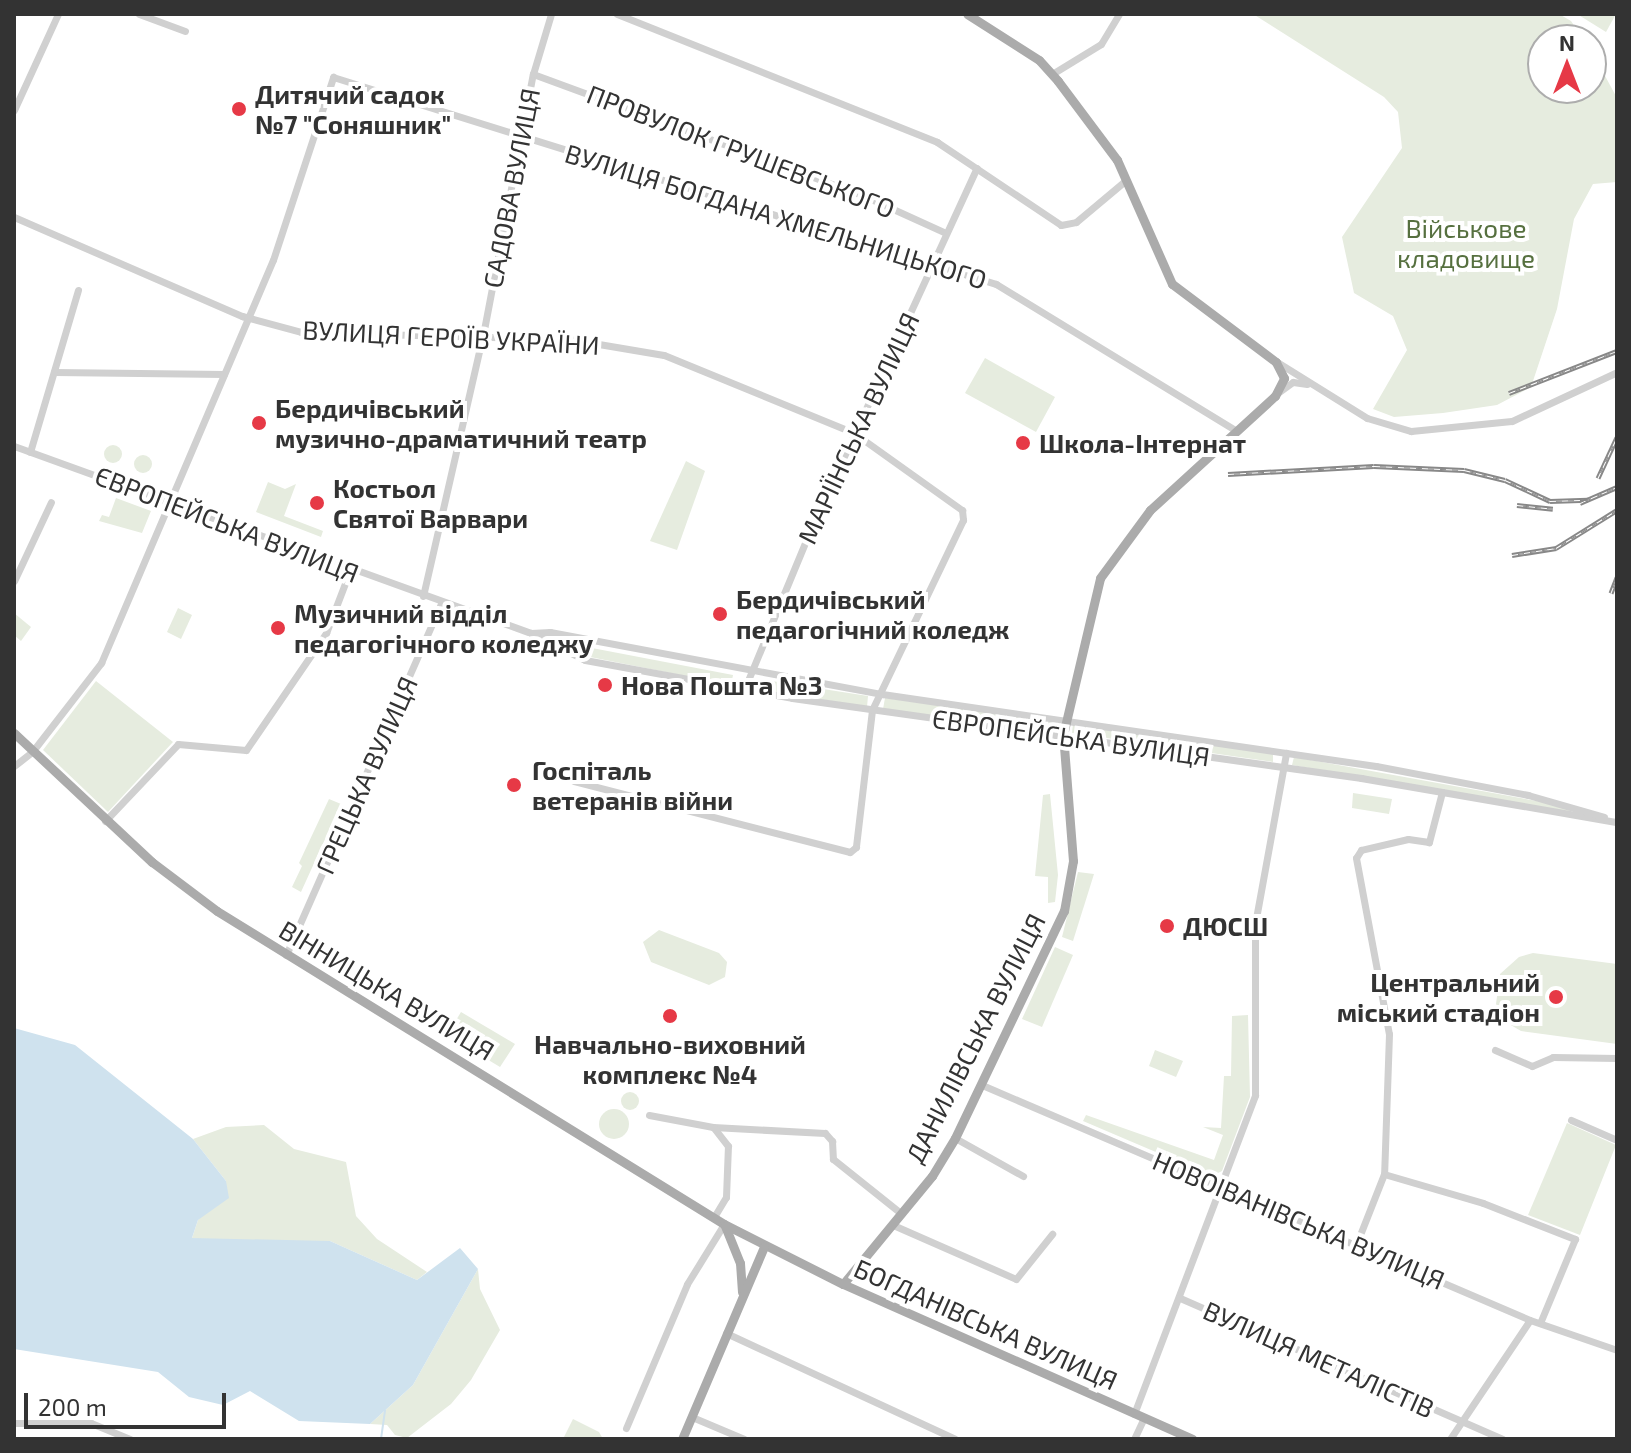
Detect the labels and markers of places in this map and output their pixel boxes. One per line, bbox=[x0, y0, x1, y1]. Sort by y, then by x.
place label: Дитячий садок №7 "Соняшник" bbox=[255, 78, 452, 140]
marker: Дитячий садок №7 "Соняшник" bbox=[230, 100, 248, 118]
place label: Бердичівський музично-драматичний театр bbox=[275, 392, 647, 454]
marker: Бердичівський музично-драматичний театр bbox=[250, 414, 268, 432]
place label: Школа-Інтернат bbox=[1039, 427, 1246, 459]
marker: Школа-Інтернат bbox=[1014, 434, 1032, 452]
place label: Костьол Святої Варвари bbox=[333, 472, 528, 534]
marker: Костьол Святої Варвари bbox=[308, 494, 326, 512]
place label: Бердичівський педагогічний коледж bbox=[736, 583, 1010, 644]
place label: Музичний відділ педагогічного коледжу bbox=[294, 597, 593, 658]
marker: Бердичівський педагогічний коледж bbox=[711, 605, 729, 623]
marker: Музичний відділ педагогічного коледжу bbox=[269, 619, 287, 637]
place label: Нова Пошта №3 bbox=[621, 669, 822, 701]
marker: Нова Пошта №3 bbox=[596, 676, 614, 694]
place label: Госпіталь ветеранів війни bbox=[532, 754, 733, 816]
marker: Госпіталь ветеранів війни bbox=[503, 774, 525, 796]
place label: ДЮСШ bbox=[1183, 910, 1268, 942]
marker: ДЮСШ bbox=[1158, 917, 1176, 935]
place label: Центральний міський стадіон bbox=[1337, 966, 1540, 1028]
marker: Центральний міський стадіон bbox=[1547, 988, 1565, 1006]
marker: Навчально-виховний комплекс №4 bbox=[661, 1007, 679, 1025]
place label: Навчально-виховний комплекс №4 bbox=[534, 1028, 806, 1090]

